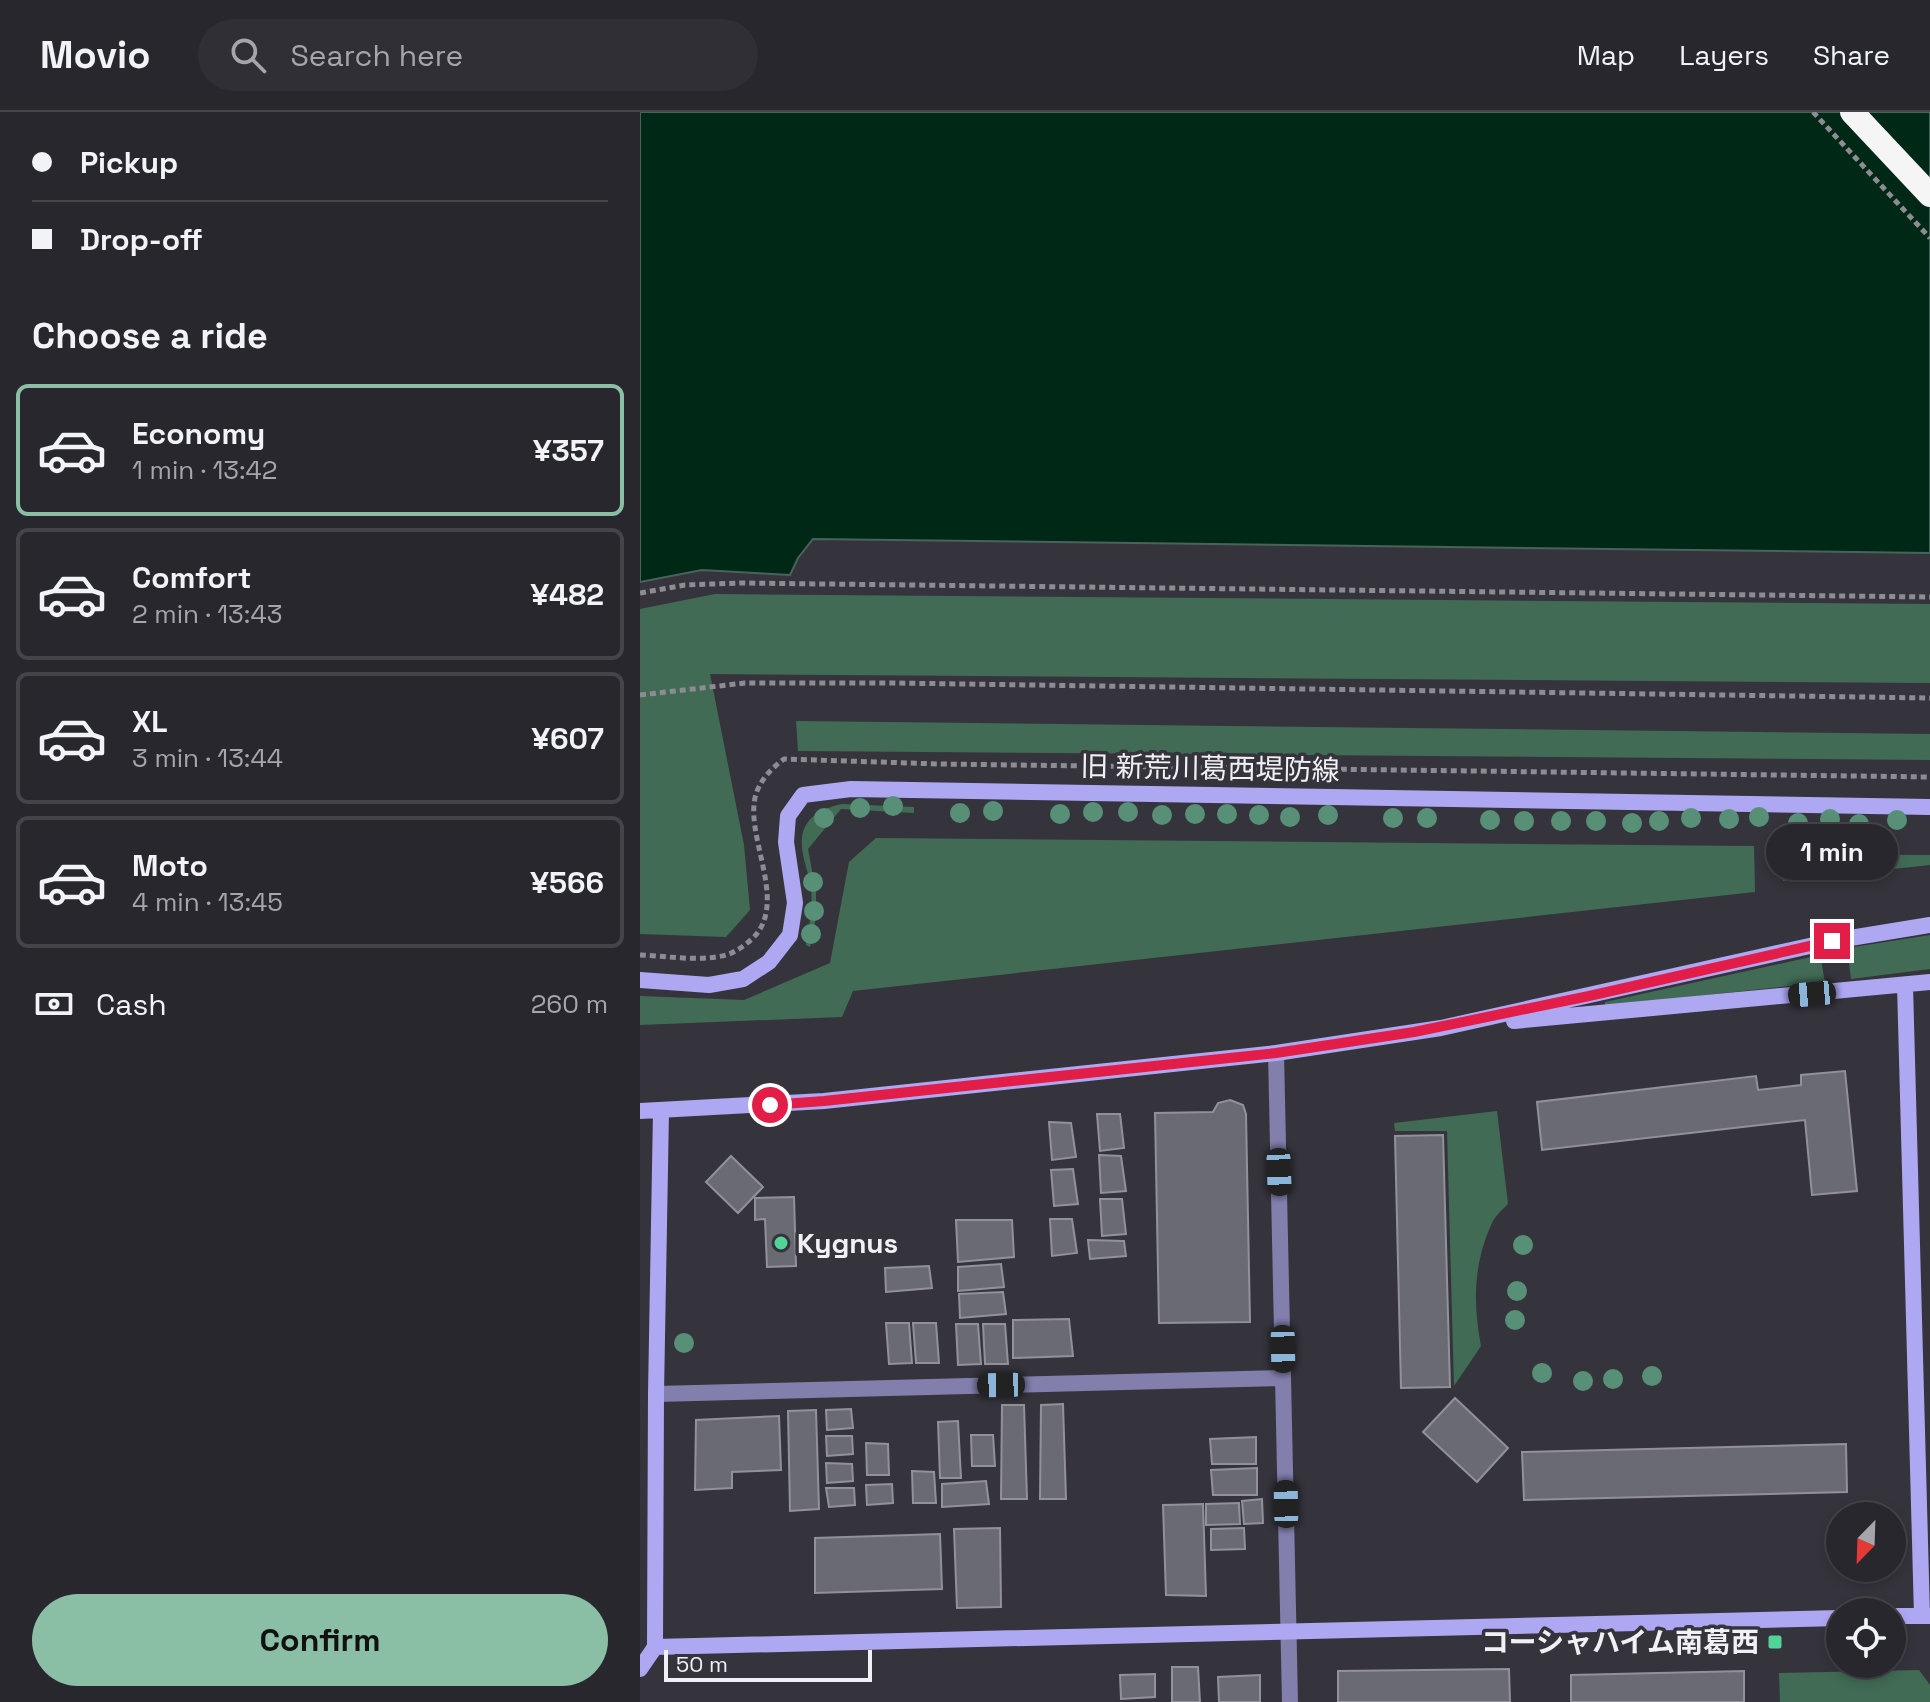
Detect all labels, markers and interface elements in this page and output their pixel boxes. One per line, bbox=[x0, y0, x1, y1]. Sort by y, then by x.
search box bbox=[198, 19, 758, 91]
text: Movio bbox=[40, 31, 150, 79]
icon: search bbox=[226, 33, 270, 77]
text: Search here bbox=[290, 36, 463, 75]
text: Map bbox=[1577, 37, 1635, 73]
text: Layers bbox=[1679, 37, 1769, 73]
text: Share bbox=[1813, 37, 1890, 73]
text: Pickup bbox=[80, 143, 178, 182]
text: Drop-off bbox=[80, 220, 203, 259]
text: Choose a ride bbox=[32, 313, 268, 359]
icon: car bbox=[36, 414, 108, 486]
text: Economy bbox=[132, 414, 265, 453]
text: ¥357 bbox=[533, 431, 604, 470]
text: 1 min · 13:42 bbox=[132, 453, 278, 487]
icon: car bbox=[36, 558, 108, 630]
text: Comfort bbox=[132, 558, 251, 597]
text: ¥482 bbox=[531, 575, 604, 614]
text: 2 min · 13:43 bbox=[132, 597, 282, 631]
icon: car bbox=[36, 702, 108, 774]
text: XL bbox=[132, 702, 168, 741]
text: ¥607 bbox=[531, 719, 604, 758]
text: 3 min · 13:44 bbox=[132, 741, 283, 775]
street label: 旧 新荒川葛西堤防線 bbox=[1080, 748, 1340, 788]
callout: 1 min bbox=[1766, 825, 1898, 881]
text: 1 min bbox=[1800, 835, 1864, 869]
icon: car bbox=[36, 846, 108, 918]
text: Moto bbox=[132, 846, 208, 885]
text: ¥566 bbox=[530, 863, 604, 902]
text: 4 min · 13:45 bbox=[132, 885, 283, 919]
route end bbox=[1814, 923, 1850, 959]
car bbox=[1787, 980, 1837, 1008]
icon: cash bbox=[32, 982, 76, 1026]
text: Cash bbox=[96, 985, 167, 1024]
text: 260 m bbox=[531, 987, 608, 1021]
route start bbox=[752, 1087, 788, 1123]
car bbox=[1266, 1148, 1292, 1196]
place label: Kygnus bbox=[797, 1225, 898, 1261]
marker: Kygnus bbox=[772, 1234, 790, 1252]
car bbox=[1271, 1325, 1295, 1373]
car bbox=[977, 1373, 1025, 1397]
car bbox=[1274, 1480, 1298, 1528]
north arrow bbox=[1826, 1502, 1906, 1582]
map controls bbox=[1826, 1502, 1906, 1678]
button: Confirm bbox=[32, 1594, 608, 1686]
button: locate bbox=[1826, 1598, 1906, 1678]
place label: コーシャハイム南葛西 bbox=[1481, 1624, 1759, 1660]
marker: コーシャハイム南葛西 bbox=[1766, 1633, 1784, 1651]
scale bar bbox=[664, 1646, 872, 1682]
text: 50 m bbox=[676, 1650, 728, 1678]

